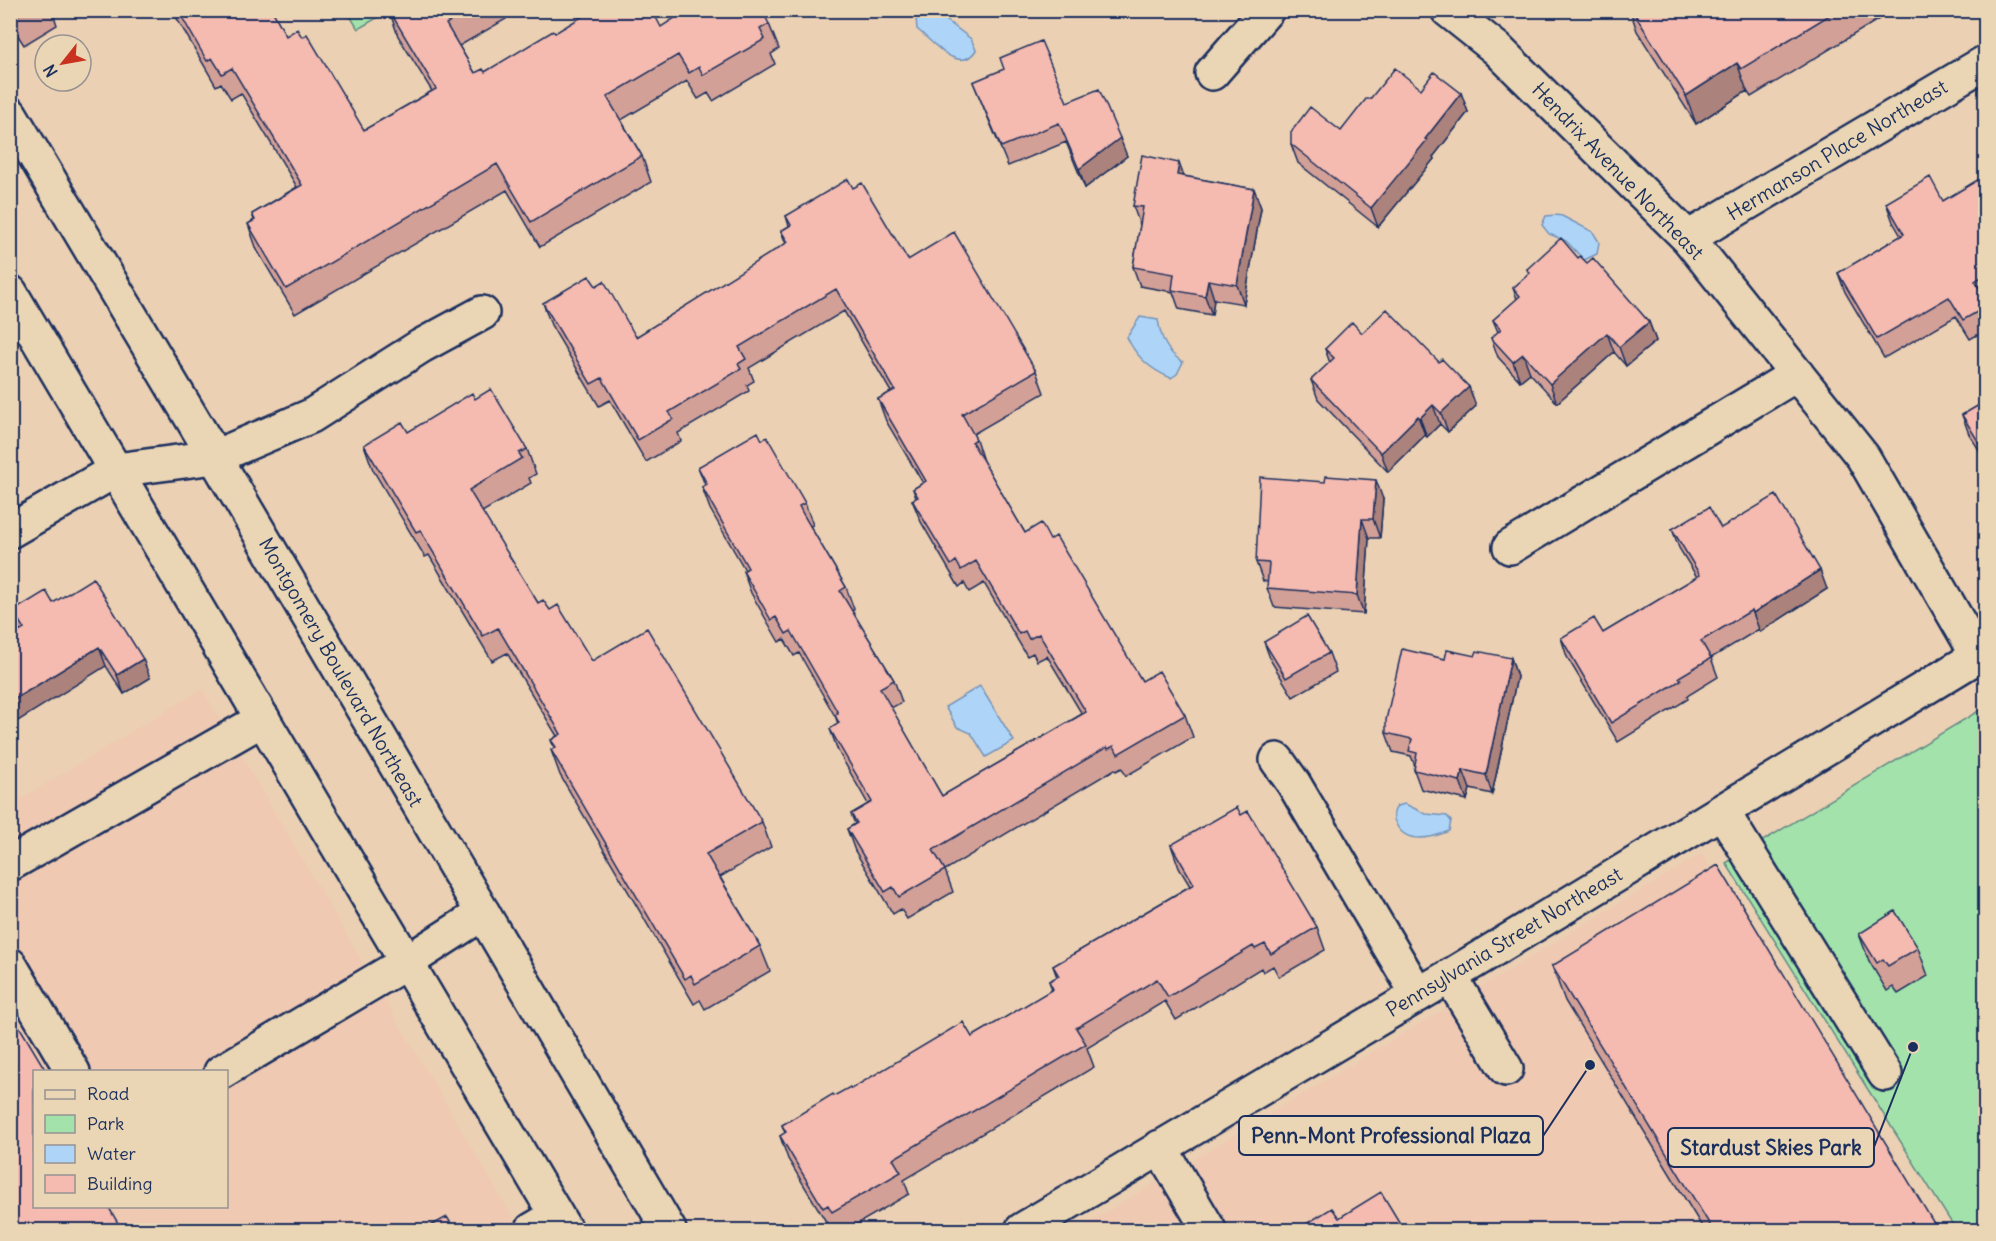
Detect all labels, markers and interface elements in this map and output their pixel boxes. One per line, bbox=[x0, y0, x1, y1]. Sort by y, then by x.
north arrow bbox=[33, 33, 93, 93]
text: N bbox=[39, 61, 62, 81]
street label: Hermanson Place Northeast bbox=[1722, 74, 1952, 225]
street label: Hendrix Avenue Northeast bbox=[1527, 77, 1710, 265]
street label: Montgomery Boulevard Northeast bbox=[254, 533, 429, 811]
street label: Pennsylvania Street Northeast bbox=[1381, 861, 1627, 1022]
legend bbox=[33, 1070, 228, 1208]
text: Road bbox=[87, 1082, 130, 1105]
text: Park bbox=[87, 1112, 124, 1135]
callout: Penn-Mont Professional Plaza bbox=[1239, 1116, 1543, 1155]
text: Penn-Mont Professional Plaza bbox=[1251, 1122, 1531, 1149]
callout: Stardust Skies Park bbox=[1668, 1128, 1874, 1167]
text: Stardust Skies Park bbox=[1680, 1134, 1862, 1161]
text: Water bbox=[87, 1142, 137, 1165]
text: Building bbox=[87, 1172, 152, 1195]

